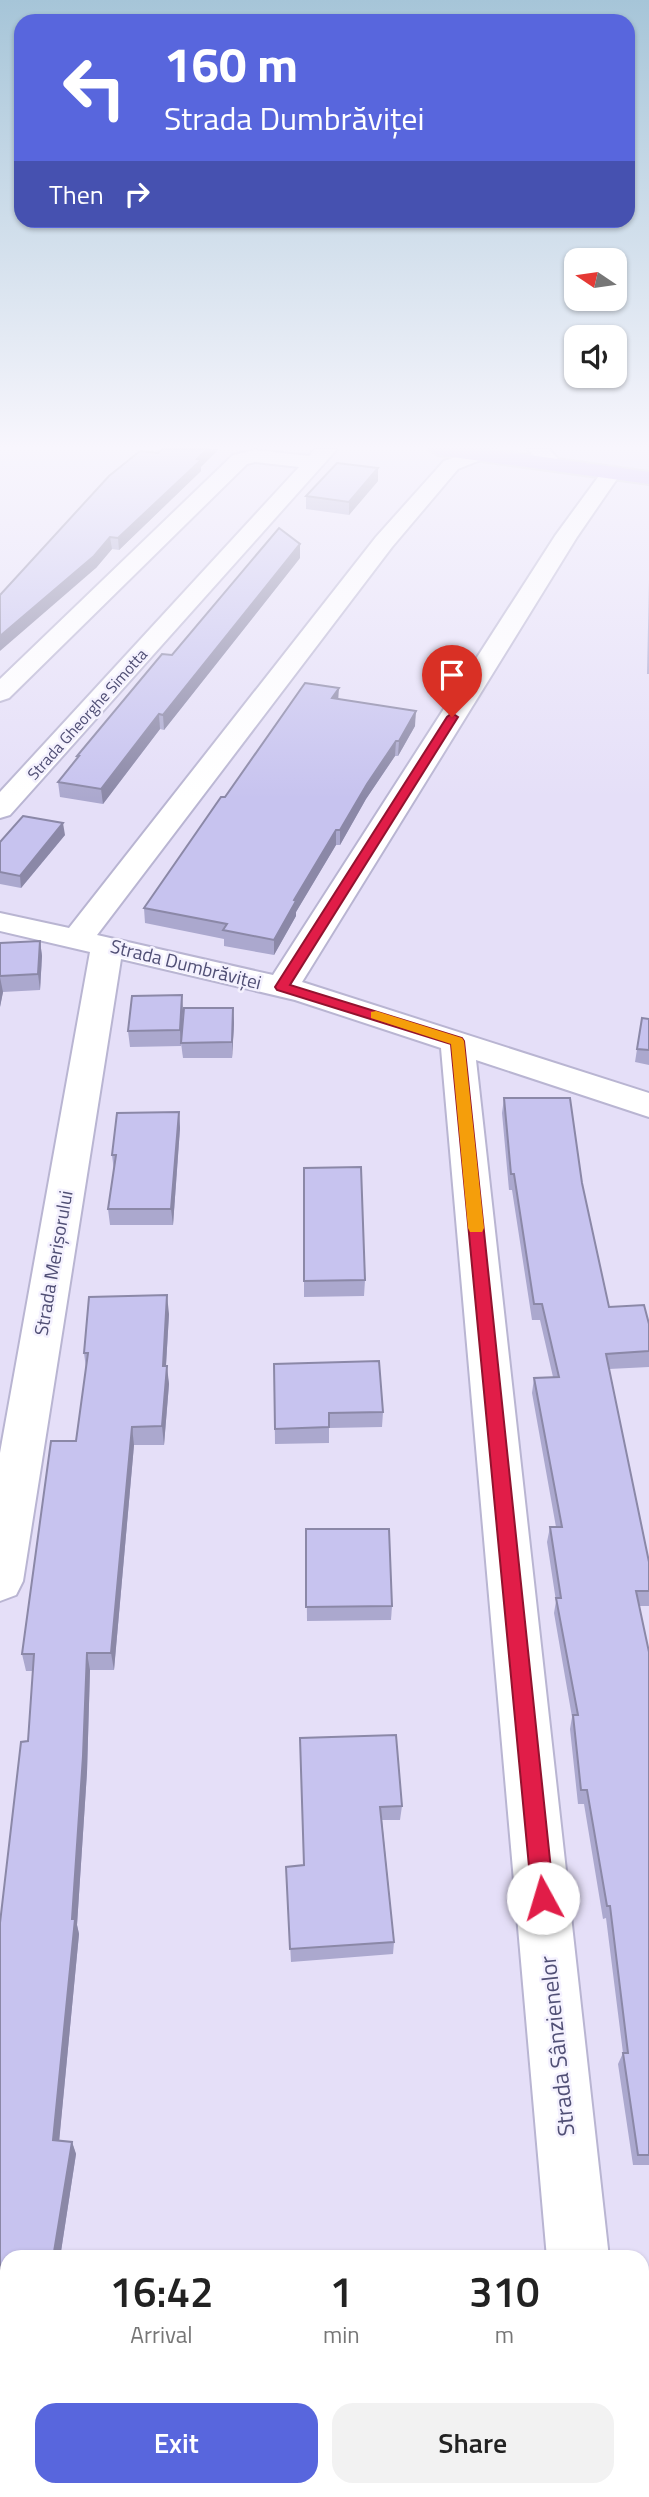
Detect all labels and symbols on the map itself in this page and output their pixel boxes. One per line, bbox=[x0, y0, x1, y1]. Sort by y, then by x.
north arrow bbox=[564, 248, 626, 312]
street label: Strada Gheorghe Simotta bbox=[21, 643, 153, 785]
pin bbox=[422, 645, 482, 717]
street label: Strada Dumbrăviței bbox=[108, 931, 265, 996]
street label: Strada Merișorului bbox=[25, 1188, 80, 1338]
position arrow bbox=[506, 1861, 580, 1935]
street label: Strada Sânzienelor bbox=[530, 1954, 583, 2138]

